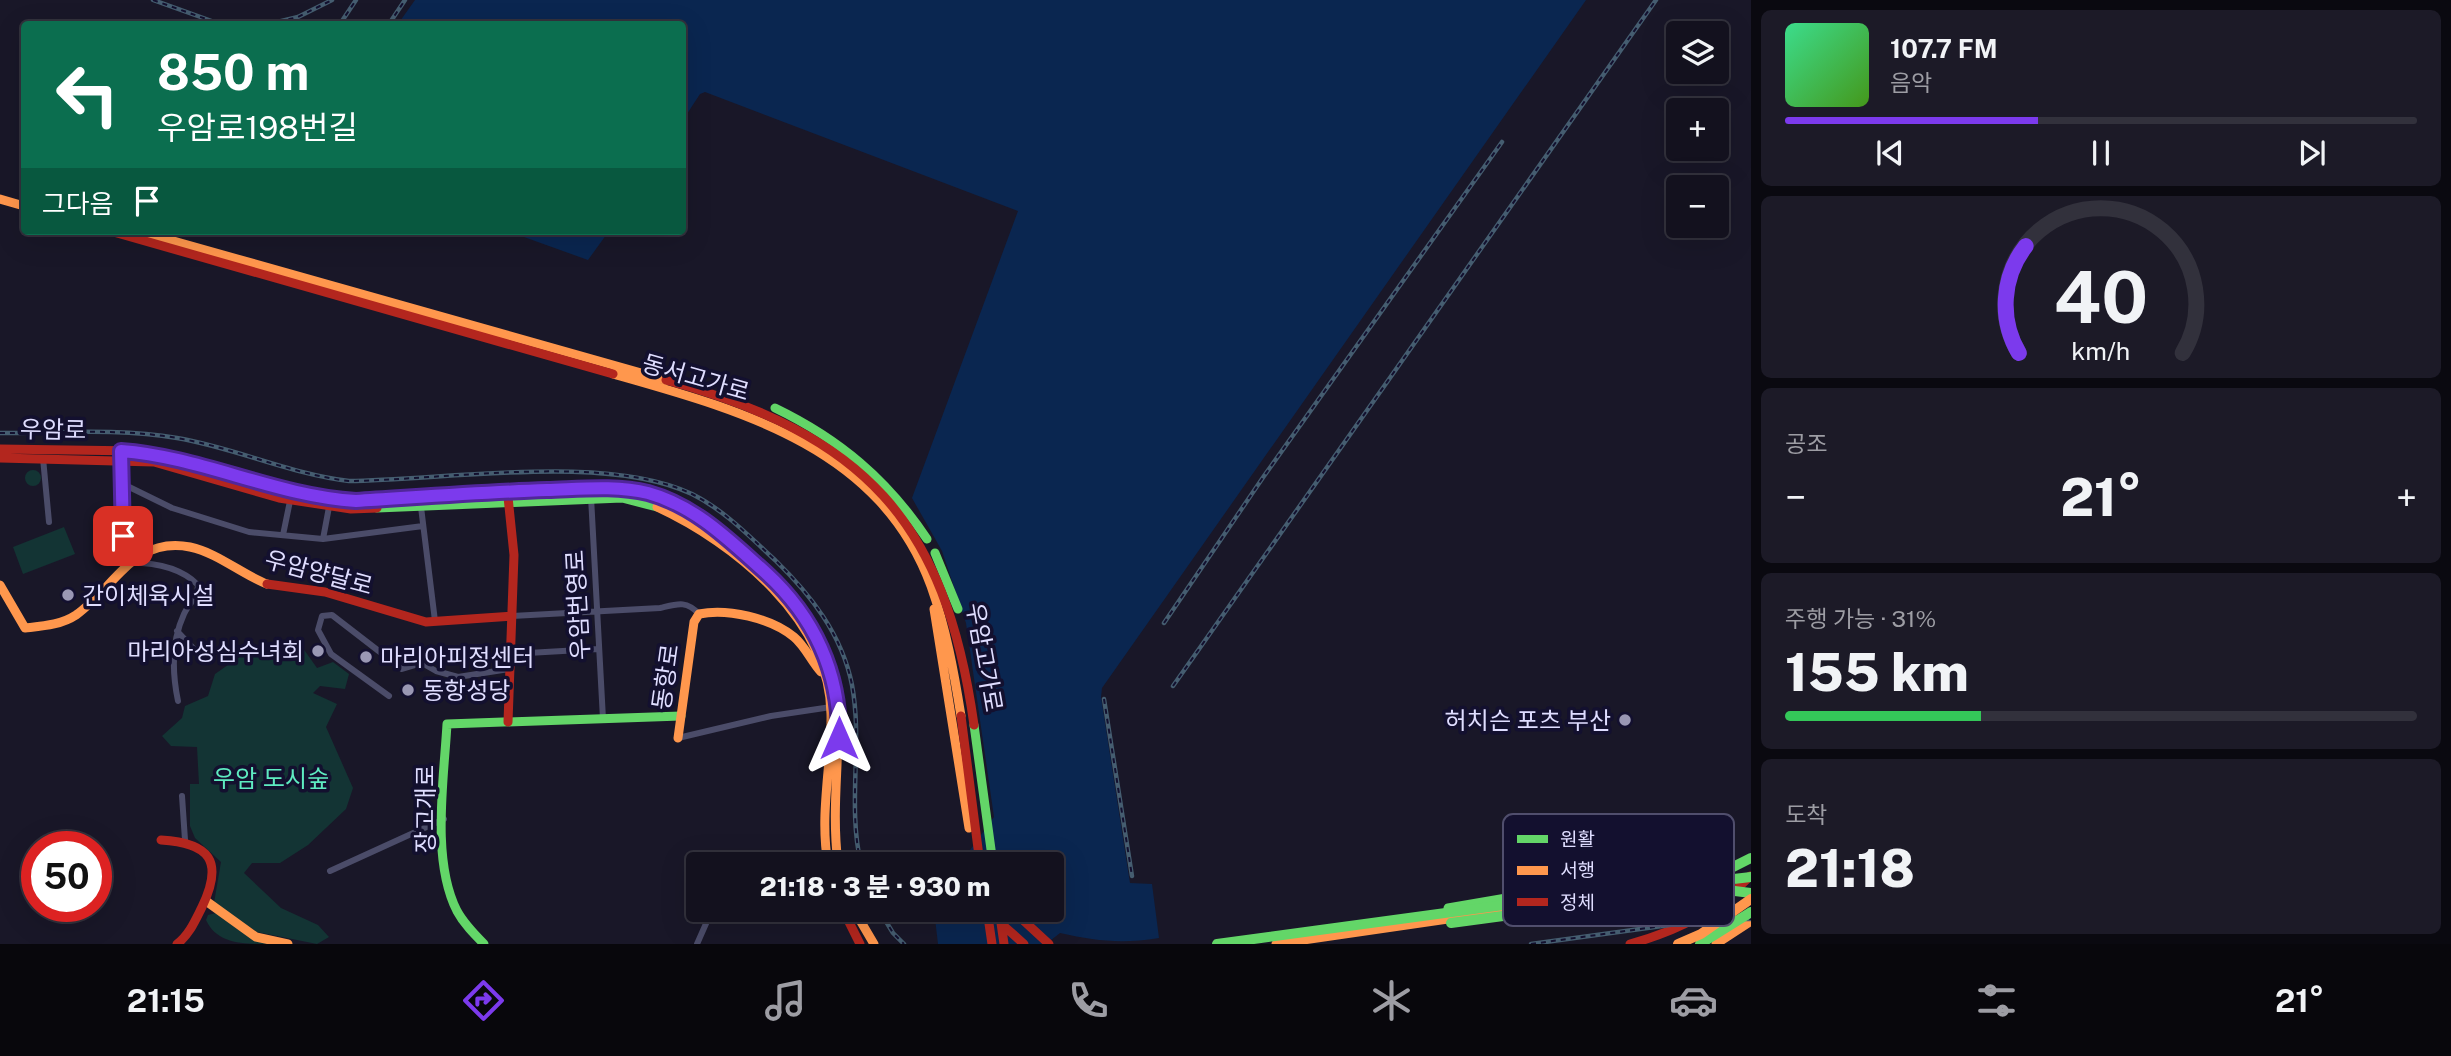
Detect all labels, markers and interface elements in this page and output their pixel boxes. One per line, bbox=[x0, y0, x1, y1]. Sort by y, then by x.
map controls bbox=[1666, 21, 1729, 238]
button: layers bbox=[1666, 21, 1729, 84]
text: 107.7 FM bbox=[1890, 33, 1998, 64]
text: 850 m bbox=[157, 43, 309, 101]
icon: left bbox=[42, 49, 133, 140]
text: 음악 bbox=[1890, 69, 1932, 96]
button: + bbox=[1666, 98, 1729, 161]
text: 우암로198번길 bbox=[157, 109, 358, 146]
icon: previous bbox=[1871, 134, 1909, 172]
icon: pause bbox=[2082, 134, 2120, 172]
icon: next bbox=[2293, 134, 2331, 172]
button: − bbox=[1666, 175, 1729, 238]
icon: arrive bbox=[128, 182, 166, 220]
text: 그다음 bbox=[42, 188, 114, 219]
text: 40 bbox=[2054, 254, 2148, 339]
text: km/h bbox=[2072, 335, 2130, 365]
street label: 동서고가로 bbox=[639, 348, 753, 406]
street label: 우암로 bbox=[20, 414, 86, 444]
text: 공조 bbox=[1785, 430, 1827, 457]
text: 21° bbox=[2060, 467, 2142, 528]
text: − bbox=[1785, 475, 1806, 520]
text: + bbox=[2396, 475, 2417, 520]
pin bbox=[93, 506, 153, 566]
icon: arrive bbox=[104, 517, 142, 555]
street label: 우암양달로 bbox=[262, 544, 376, 600]
street label: 우암번영로 bbox=[560, 549, 594, 661]
place label: 간이체육시설 bbox=[82, 581, 214, 609]
marker: 간이체육시설 bbox=[60, 587, 76, 603]
street label: 우암고가로 bbox=[962, 600, 1008, 714]
text: 주행 가능 · 31% bbox=[1785, 605, 1936, 632]
place label: 마리아성심수녀회 bbox=[127, 637, 304, 665]
street label: 동항로 bbox=[647, 642, 683, 712]
text: 155 km bbox=[1785, 642, 1969, 703]
marker: 마리아성심수녀회 bbox=[310, 643, 326, 659]
place label: 마리아피정센터 bbox=[380, 643, 535, 671]
marker: 마리아피정센터 bbox=[358, 649, 374, 665]
place label: 동항성당 bbox=[422, 676, 510, 704]
marker: 동항성당 bbox=[400, 682, 416, 698]
position arrow bbox=[802, 701, 876, 775]
place label: 허치슨 포츠 부산 bbox=[1445, 706, 1611, 734]
marker: 허치슨 포츠 부산 bbox=[1617, 712, 1633, 728]
park label: 우암 도시숲 bbox=[213, 764, 329, 792]
street label: 장고개로 bbox=[411, 765, 439, 853]
text: 도착 bbox=[1785, 801, 1827, 828]
legend bbox=[1503, 814, 1734, 926]
text: 원활 bbox=[1560, 828, 1595, 850]
speed limit sign: 50 bbox=[21, 831, 112, 922]
text: 21:18 bbox=[1785, 838, 1915, 899]
text: 서행 bbox=[1560, 859, 1595, 881]
text: 21:18 · 3 분 · 930 m bbox=[760, 871, 990, 902]
text: 정체 bbox=[1560, 891, 1595, 913]
icon: directions bbox=[459, 976, 508, 1025]
icon: music bbox=[761, 976, 810, 1025]
icon: phone bbox=[1064, 976, 1113, 1025]
icon: climate bbox=[1367, 976, 1416, 1025]
icon: car bbox=[1669, 976, 1718, 1025]
icon: filters bbox=[1972, 976, 2021, 1025]
text: 21:15 bbox=[127, 982, 205, 1019]
text: 21° bbox=[2275, 982, 2324, 1019]

